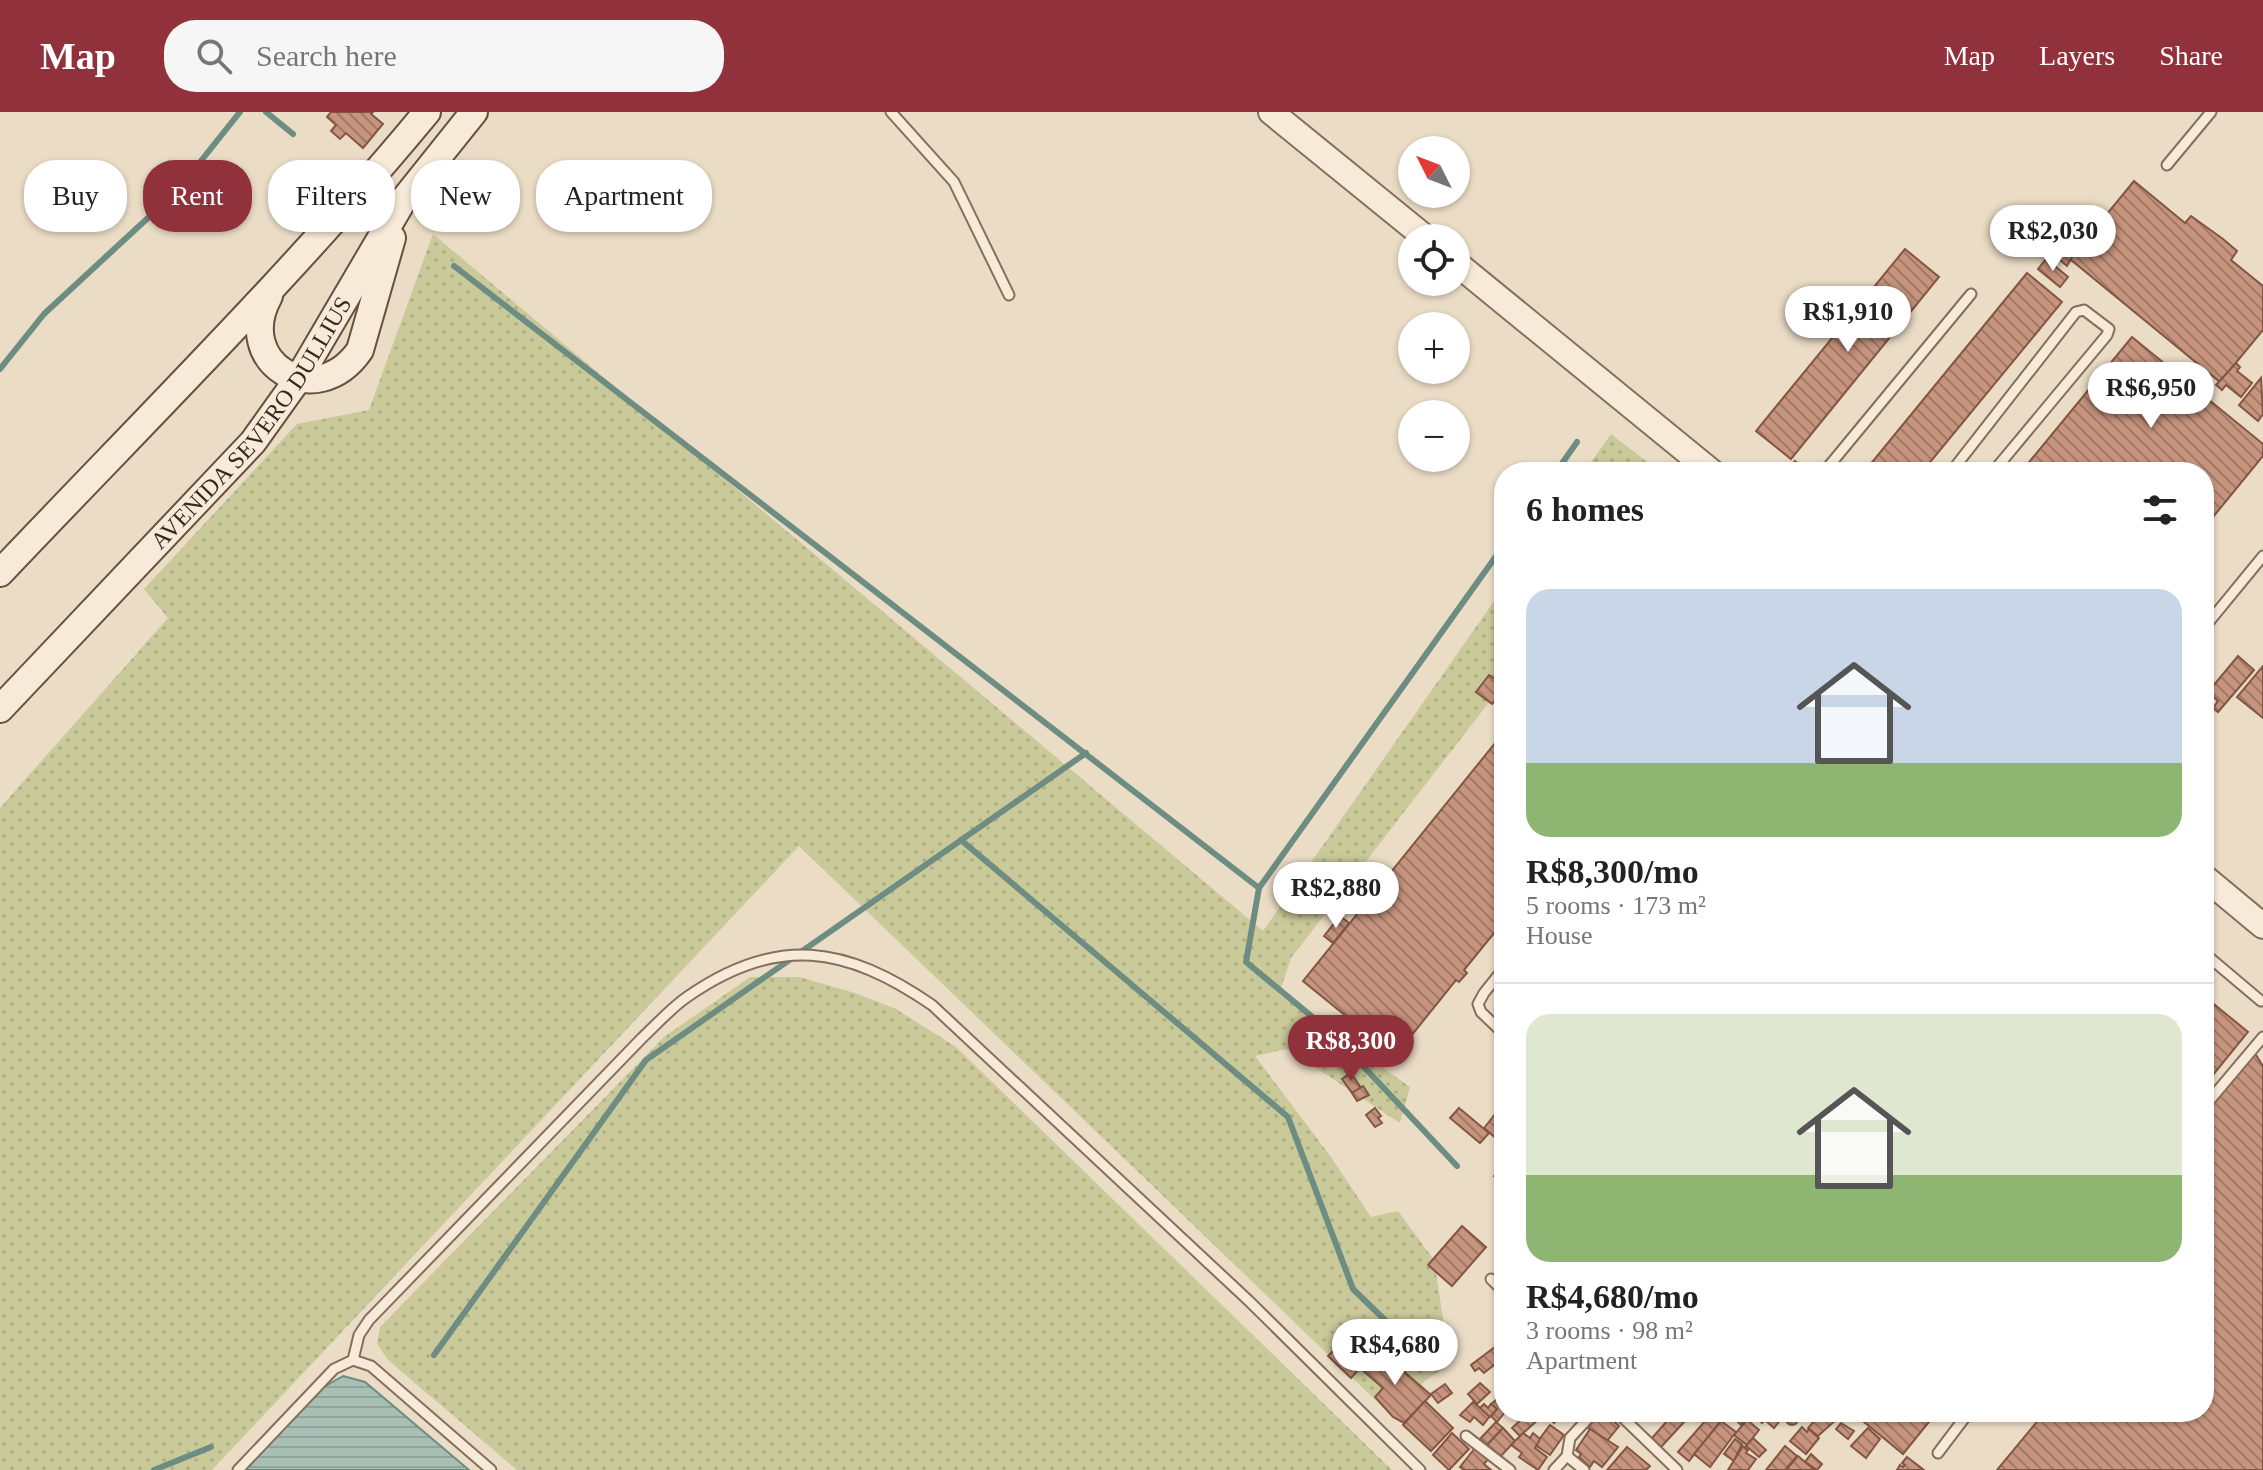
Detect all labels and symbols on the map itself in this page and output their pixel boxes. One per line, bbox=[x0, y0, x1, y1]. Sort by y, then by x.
north arrow bbox=[1398, 136, 1470, 208]
pin: R$2,030 bbox=[1979, 205, 2127, 273]
pin: R$1,910 bbox=[1774, 286, 1922, 354]
street label: AVENIDA SEVERO DULLIUS bbox=[146, 292, 356, 554]
pin: R$6,950 bbox=[2077, 362, 2225, 430]
pin: R$2,880 bbox=[1262, 862, 1410, 930]
pin: R$8,300 bbox=[1277, 1015, 1425, 1083]
pin: R$4,680 bbox=[1321, 1319, 1469, 1387]

